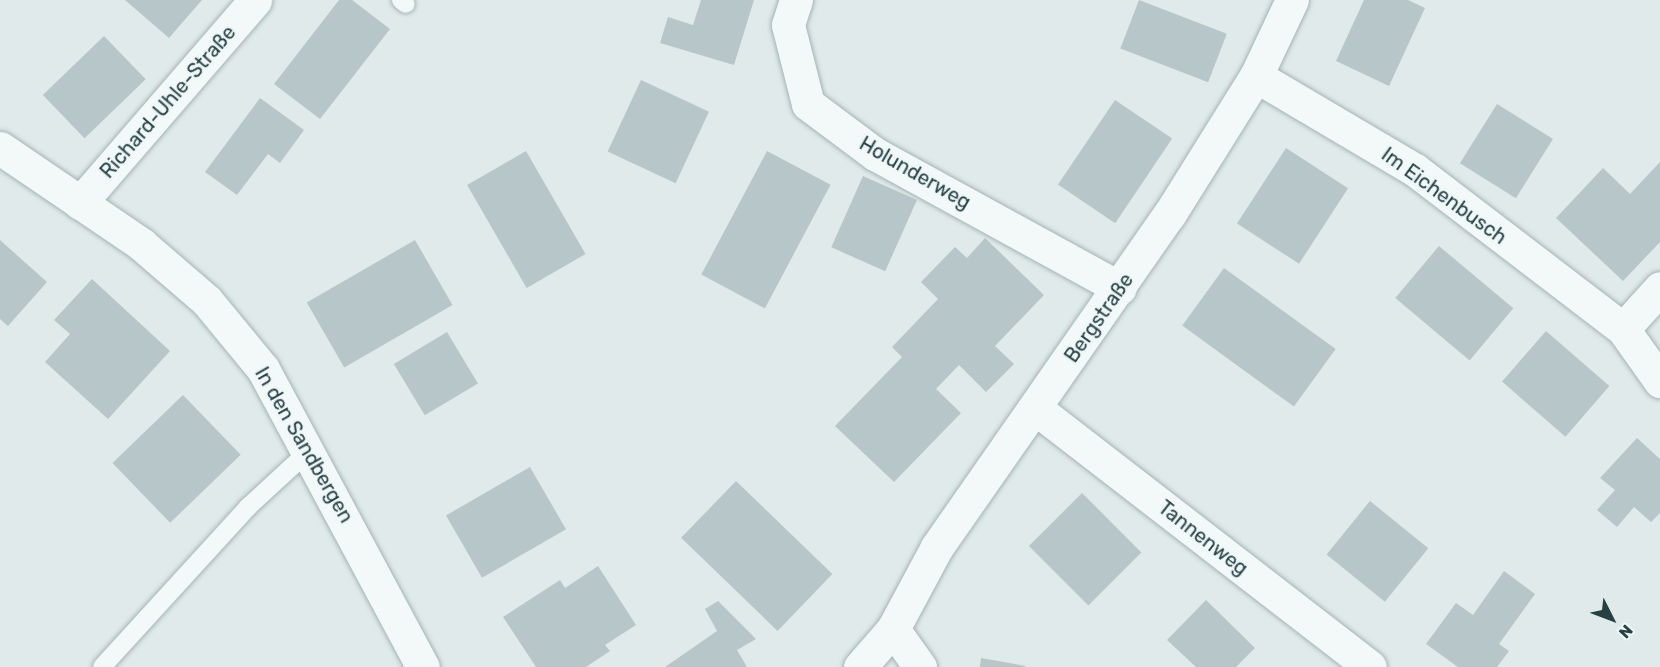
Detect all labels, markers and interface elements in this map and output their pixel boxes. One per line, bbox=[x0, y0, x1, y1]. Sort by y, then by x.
street label: Richard-Uhle-Straße bbox=[95, 21, 241, 183]
street label: Holunderweg bbox=[855, 132, 975, 214]
street label: Im Eichenbusch bbox=[1377, 143, 1511, 249]
street label: Bergstraße bbox=[1060, 269, 1138, 367]
street label: In den Sandbergen bbox=[250, 363, 358, 527]
street label: Tannenweg bbox=[1153, 496, 1253, 580]
north arrow bbox=[1582, 589, 1642, 649]
text: N bbox=[1615, 621, 1637, 642]

